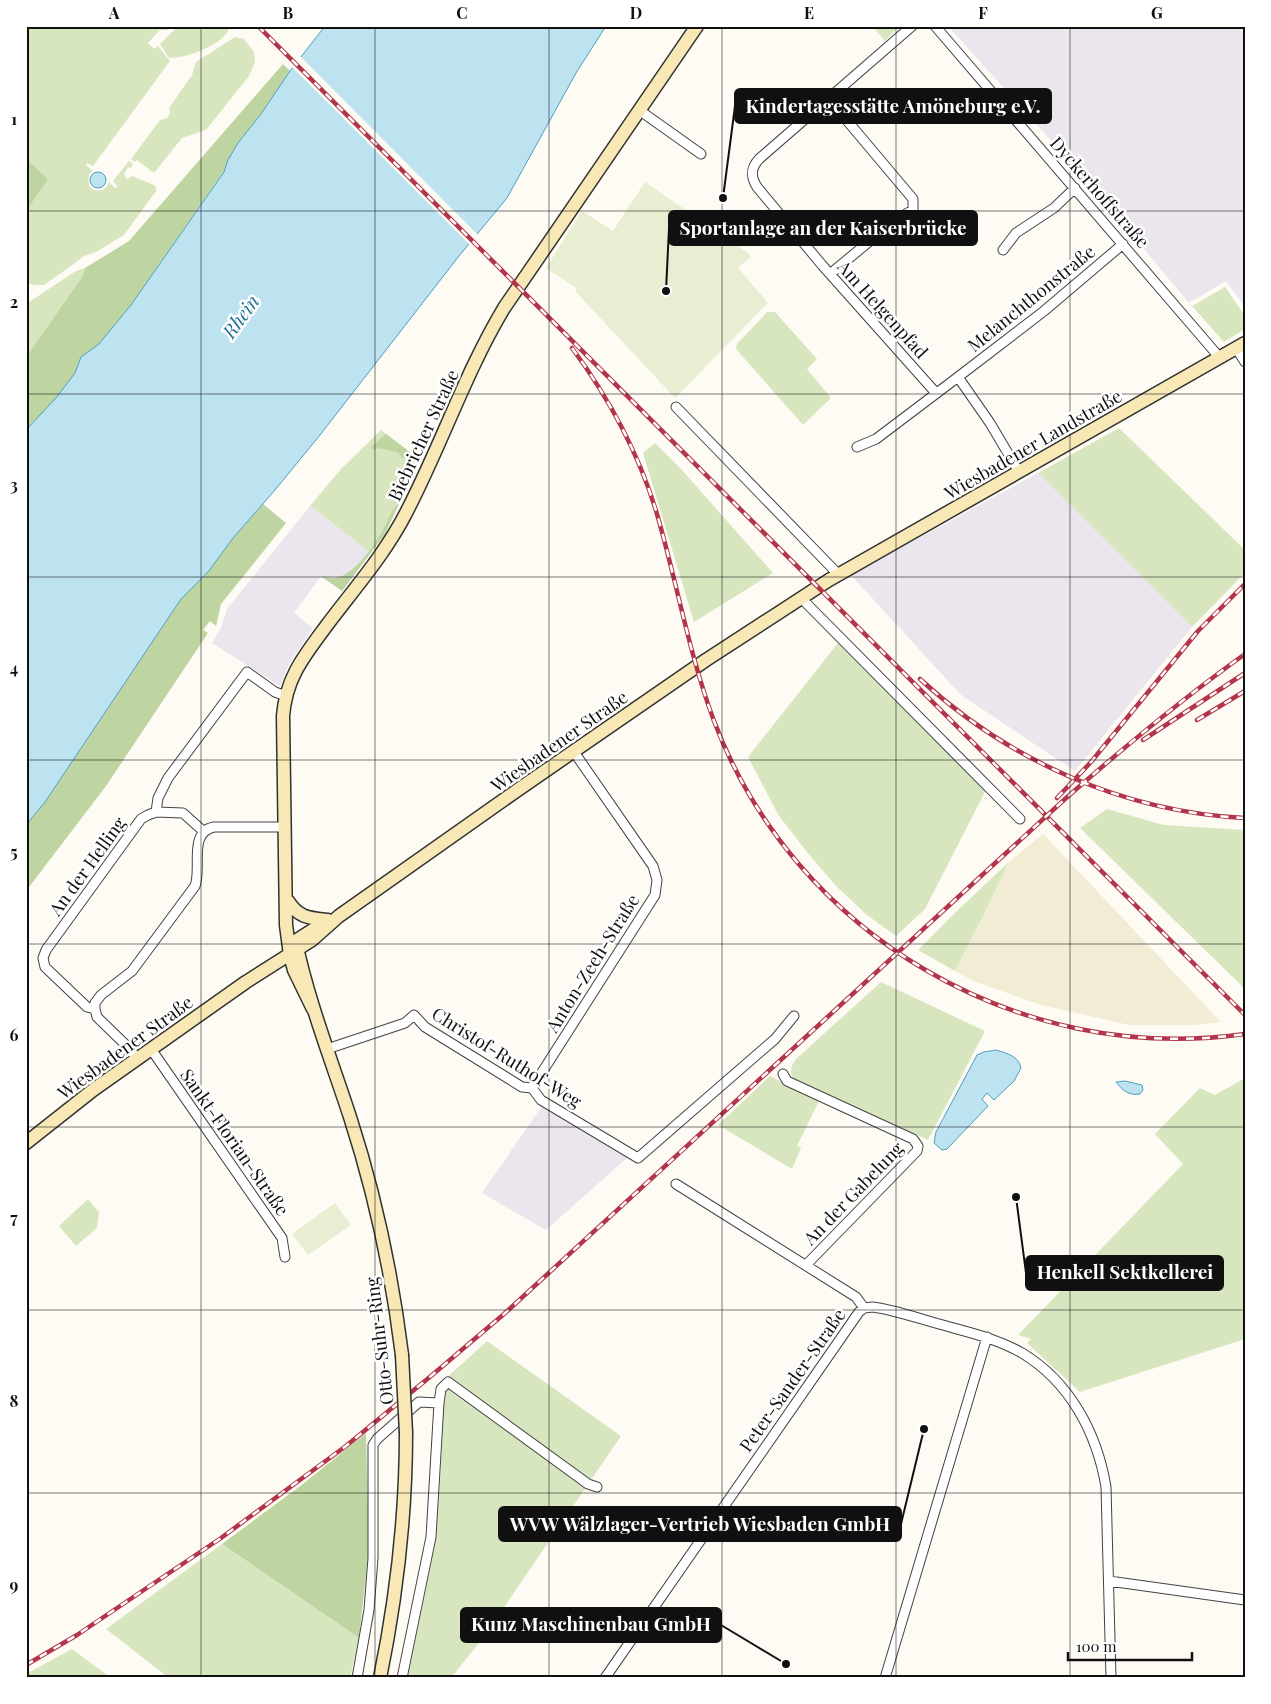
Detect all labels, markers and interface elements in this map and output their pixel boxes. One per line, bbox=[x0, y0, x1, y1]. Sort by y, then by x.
text: A bbox=[108, 2, 120, 23]
text: B bbox=[283, 2, 294, 23]
text: C bbox=[456, 2, 468, 23]
text: D bbox=[630, 2, 642, 23]
text: E bbox=[804, 2, 814, 23]
text: F bbox=[978, 2, 988, 23]
text: G bbox=[1151, 2, 1163, 23]
callout: Kindertagesstätte Amöneburg e.V. bbox=[735, 89, 1051, 123]
text: Kindertagesstätte Amöneburg e.V. bbox=[745, 92, 1041, 118]
text: 1 bbox=[11, 108, 17, 129]
street label: Dyckerhoffstraße bbox=[1045, 131, 1155, 253]
callout: Sportanlage an der Kaiserbrücke bbox=[669, 211, 977, 245]
text: Sportanlage an der Kaiserbrücke bbox=[679, 214, 967, 240]
street label: Melanchthonstraße bbox=[962, 239, 1100, 357]
street label: Am Helgenpfad bbox=[832, 254, 934, 364]
water label: Rhein bbox=[215, 289, 265, 344]
text: 2 bbox=[10, 291, 18, 312]
street label: Biebricher Straße bbox=[382, 366, 464, 504]
street label: Wiesbadener Landstraße bbox=[939, 383, 1126, 505]
text: 3 bbox=[10, 474, 18, 495]
text: 4 bbox=[10, 657, 18, 678]
street label: Wiesbadener Straße bbox=[485, 685, 632, 798]
street label: An der Helling bbox=[43, 812, 131, 921]
text: 5 bbox=[10, 841, 18, 862]
street label: Anton-Zeeh-Straße bbox=[539, 889, 644, 1038]
street label: Wiesbadener Straße bbox=[52, 990, 197, 1105]
street label: Christof-Ruthof-Weg bbox=[428, 1001, 587, 1113]
text: 6 bbox=[10, 1024, 19, 1045]
street label: Sankt-Florian-Straße bbox=[175, 1064, 295, 1220]
street label: An der Gabelung bbox=[797, 1136, 909, 1251]
text: 7 bbox=[10, 1207, 18, 1228]
callout: Henkell Sektkellerei bbox=[1026, 1256, 1223, 1290]
text: Henkell Sektkellerei bbox=[1037, 1258, 1213, 1284]
street label: Otto-Suhr-Ring bbox=[359, 1275, 399, 1406]
street label: Peter-Sander-Straße bbox=[734, 1304, 850, 1456]
text: 8 bbox=[10, 1390, 19, 1411]
callout: WVW Wälzlager-Vertrieb Wiesbaden GmbH bbox=[499, 1507, 901, 1541]
text: WVW Wälzlager-Vertrieb Wiesbaden GmbH bbox=[509, 1510, 890, 1536]
text: 9 bbox=[10, 1574, 19, 1595]
callout: Kunz Maschinenbau GmbH bbox=[461, 1608, 721, 1642]
text: Kunz Maschinenbau GmbH bbox=[471, 1610, 711, 1636]
scale bar bbox=[1068, 1629, 1192, 1661]
text: 100 m bbox=[1076, 1636, 1117, 1656]

